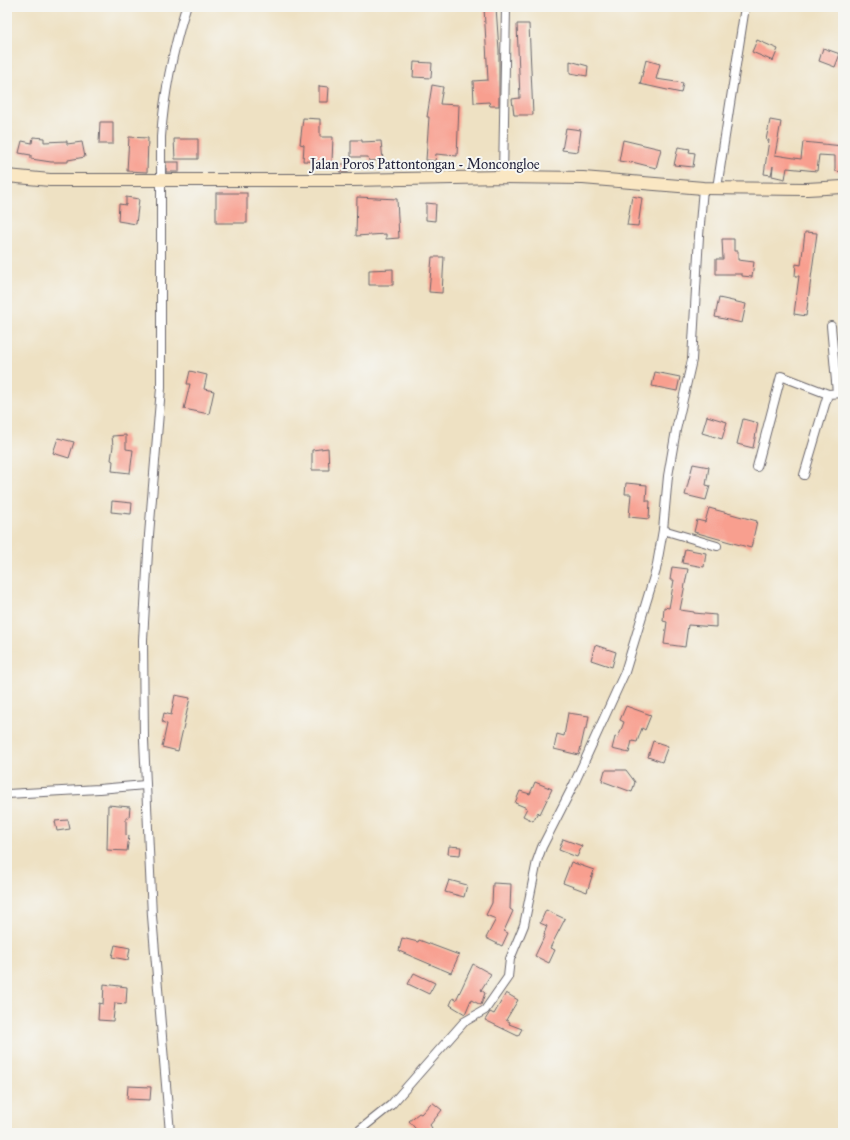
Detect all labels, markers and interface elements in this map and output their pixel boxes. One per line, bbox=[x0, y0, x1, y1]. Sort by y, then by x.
street label: Jalan Poros Pattontongan - Moncongloe bbox=[308, 156, 540, 174]

